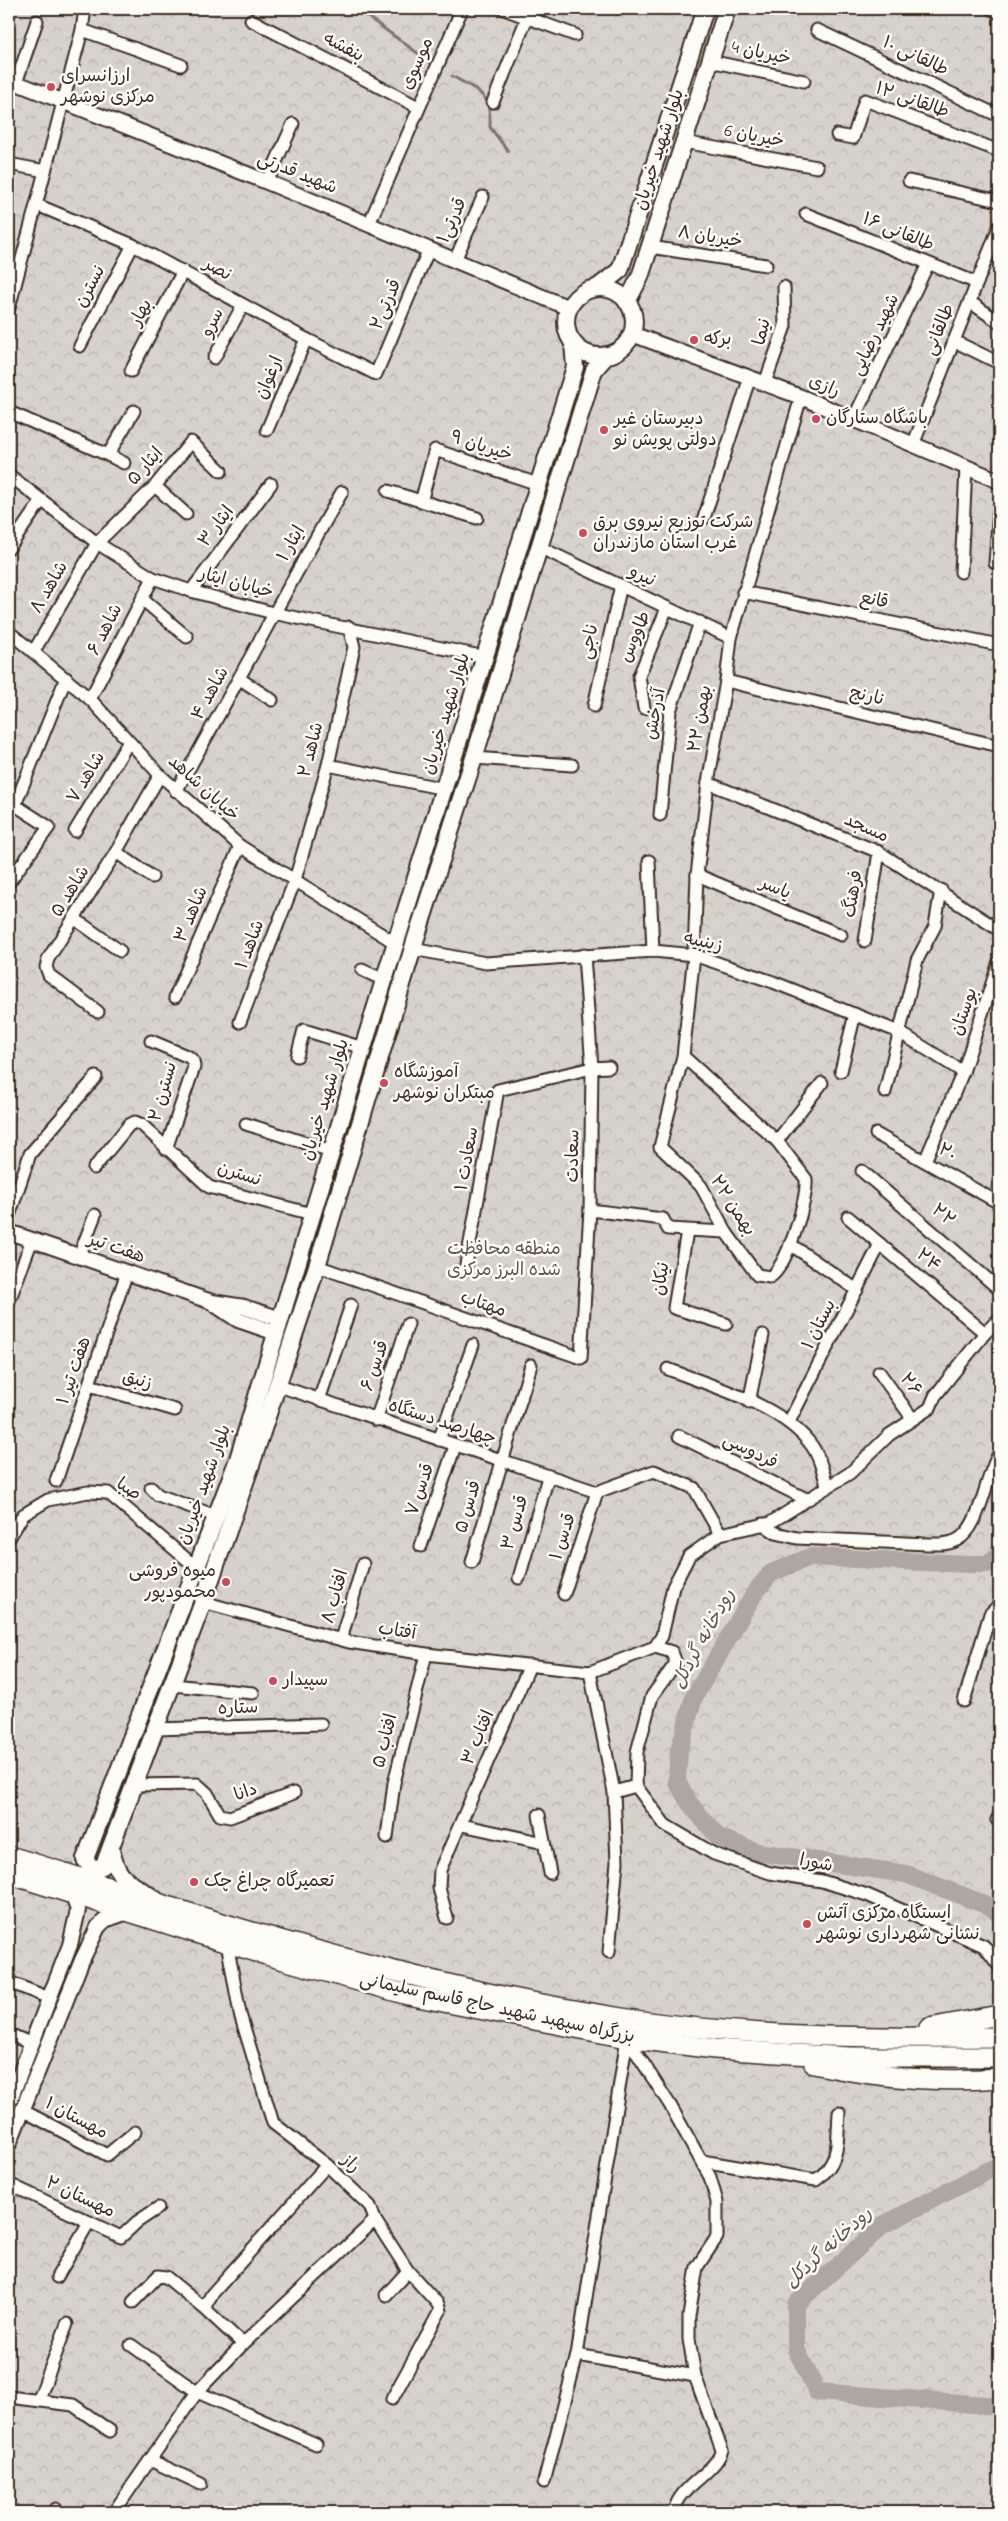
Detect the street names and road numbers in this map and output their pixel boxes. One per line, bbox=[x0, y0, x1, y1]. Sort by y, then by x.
street label: بنفشه bbox=[318, 26, 368, 70]
street label: طالقانی ۱۰ bbox=[878, 30, 952, 84]
street label: موسوی bbox=[395, 34, 441, 94]
street label: خیریان 4 bbox=[729, 35, 793, 73]
street label: طالقانی ۱۲ bbox=[872, 76, 952, 126]
street label: بلوار شهید خیریان bbox=[628, 86, 692, 214]
street label: خیریان 6 bbox=[722, 118, 786, 156]
street label: شهید قدرتی bbox=[253, 146, 341, 202]
street label: قدرتی۱ bbox=[431, 194, 475, 248]
street label: طالقانی ۱۶ bbox=[858, 207, 938, 259]
street label: خیریان ۸ bbox=[676, 220, 744, 256]
street label: نصر bbox=[196, 251, 236, 288]
street label: نسترن bbox=[69, 261, 113, 313]
street label: قدرتی۲ bbox=[365, 276, 409, 334]
street label: شهید رضایی bbox=[845, 290, 907, 380]
street label: بهار bbox=[123, 295, 160, 333]
street label: طالقانی bbox=[918, 300, 962, 360]
street label: سرو bbox=[194, 304, 231, 343]
street label: نیما bbox=[747, 316, 779, 348]
street label: ارغوان bbox=[249, 352, 291, 404]
street label: رازی bbox=[804, 369, 844, 405]
street label: خیریان ۹ bbox=[447, 425, 515, 469]
street label: ایثار ۵ bbox=[122, 442, 170, 492]
street label: ایثار ۳ bbox=[193, 501, 241, 553]
street label: ایثار ۱ bbox=[271, 521, 313, 567]
street label: شاهد ۸ bbox=[25, 557, 75, 619]
street label: نیرو bbox=[623, 559, 660, 594]
street label: خیابان ایثار bbox=[194, 561, 276, 606]
street label: قانع bbox=[857, 585, 891, 617]
street label: شاهد ۶ bbox=[82, 600, 130, 660]
street label: طاووس bbox=[614, 607, 658, 667]
street label: ناجی bbox=[574, 622, 606, 662]
street label: بلوار شهید خیریان bbox=[416, 650, 478, 778]
street label: شاهد ۴ bbox=[186, 663, 236, 725]
street label: نارنج bbox=[847, 680, 887, 714]
street label: ۲۲ بهمن bbox=[682, 683, 720, 755]
street label: آذرخش bbox=[638, 684, 674, 742]
street label: شاهد ۲ bbox=[293, 720, 331, 780]
street label: شاهد ۷ bbox=[61, 747, 113, 809]
street label: خیابان شاهد bbox=[161, 750, 245, 828]
street label: مسجد bbox=[840, 808, 892, 850]
street label: شاهد ۵ bbox=[45, 861, 97, 923]
street label: فرهنگ bbox=[837, 868, 871, 920]
street label: یاسر bbox=[754, 870, 795, 907]
street label: شاهد ۳ bbox=[169, 883, 215, 947]
street label: شاهد ۱ bbox=[230, 917, 272, 973]
street label: زینبیه bbox=[681, 926, 725, 960]
street label: بوستان bbox=[945, 985, 985, 1039]
street label: بلوار شهید خیریان bbox=[295, 1036, 357, 1164]
street label: نسترن ۲ bbox=[143, 1059, 185, 1125]
street label: سعادت ۱ bbox=[450, 1125, 486, 1193]
street label: سعادت bbox=[561, 1129, 587, 1183]
street label: ۲۰ bbox=[933, 1137, 961, 1169]
street label: نسترن bbox=[214, 1156, 264, 1194]
street label: ۲۲ بهمن bbox=[703, 1171, 761, 1241]
street label: ۲۲ bbox=[925, 1198, 961, 1234]
street label: هفت تیر bbox=[82, 1226, 148, 1271]
street label: ۲۴ bbox=[910, 1243, 946, 1279]
street label: نیکان bbox=[647, 1260, 677, 1298]
street label: مهتاب bbox=[457, 1285, 509, 1325]
street label: بستان ۱ bbox=[796, 1295, 844, 1355]
street label: هفت تیر ۱ bbox=[51, 1334, 99, 1408]
street label: قدس ۶ bbox=[355, 1337, 397, 1395]
street label: زنبق bbox=[119, 1364, 155, 1398]
street label: ۲۶ bbox=[893, 1368, 927, 1402]
street label: چهارصد دستگاه bbox=[385, 1393, 499, 1453]
street label: بلوار شهید خیریان bbox=[171, 1421, 239, 1549]
street label: فردوسی bbox=[718, 1428, 782, 1476]
street label: قدس ۷ bbox=[400, 1460, 442, 1520]
street label: صبا bbox=[110, 1472, 146, 1508]
street label: قدس ۵ bbox=[449, 1478, 489, 1536]
street label: قدس ۳ bbox=[496, 1492, 536, 1554]
street label: قدس ۱ bbox=[544, 1510, 584, 1564]
street label: افتاب ۸ bbox=[316, 1567, 356, 1627]
street label: آفتاب bbox=[376, 1616, 419, 1648]
street label: ستاره bbox=[217, 1695, 259, 1723]
street label: افتاب ۳ bbox=[456, 1707, 502, 1769]
street label: افتاب ۵ bbox=[367, 1711, 405, 1771]
street label: دانا bbox=[231, 1777, 261, 1809]
street label: شورا bbox=[797, 1848, 835, 1880]
street label: بزرگراه سپهبد شهید حاج قاسم سلیمانی bbox=[357, 1967, 637, 2051]
street label: مهستان ۱ bbox=[40, 2091, 112, 2147]
street label: راز bbox=[333, 2147, 366, 2180]
street label: مهستان ۲ bbox=[41, 2171, 119, 2225]

